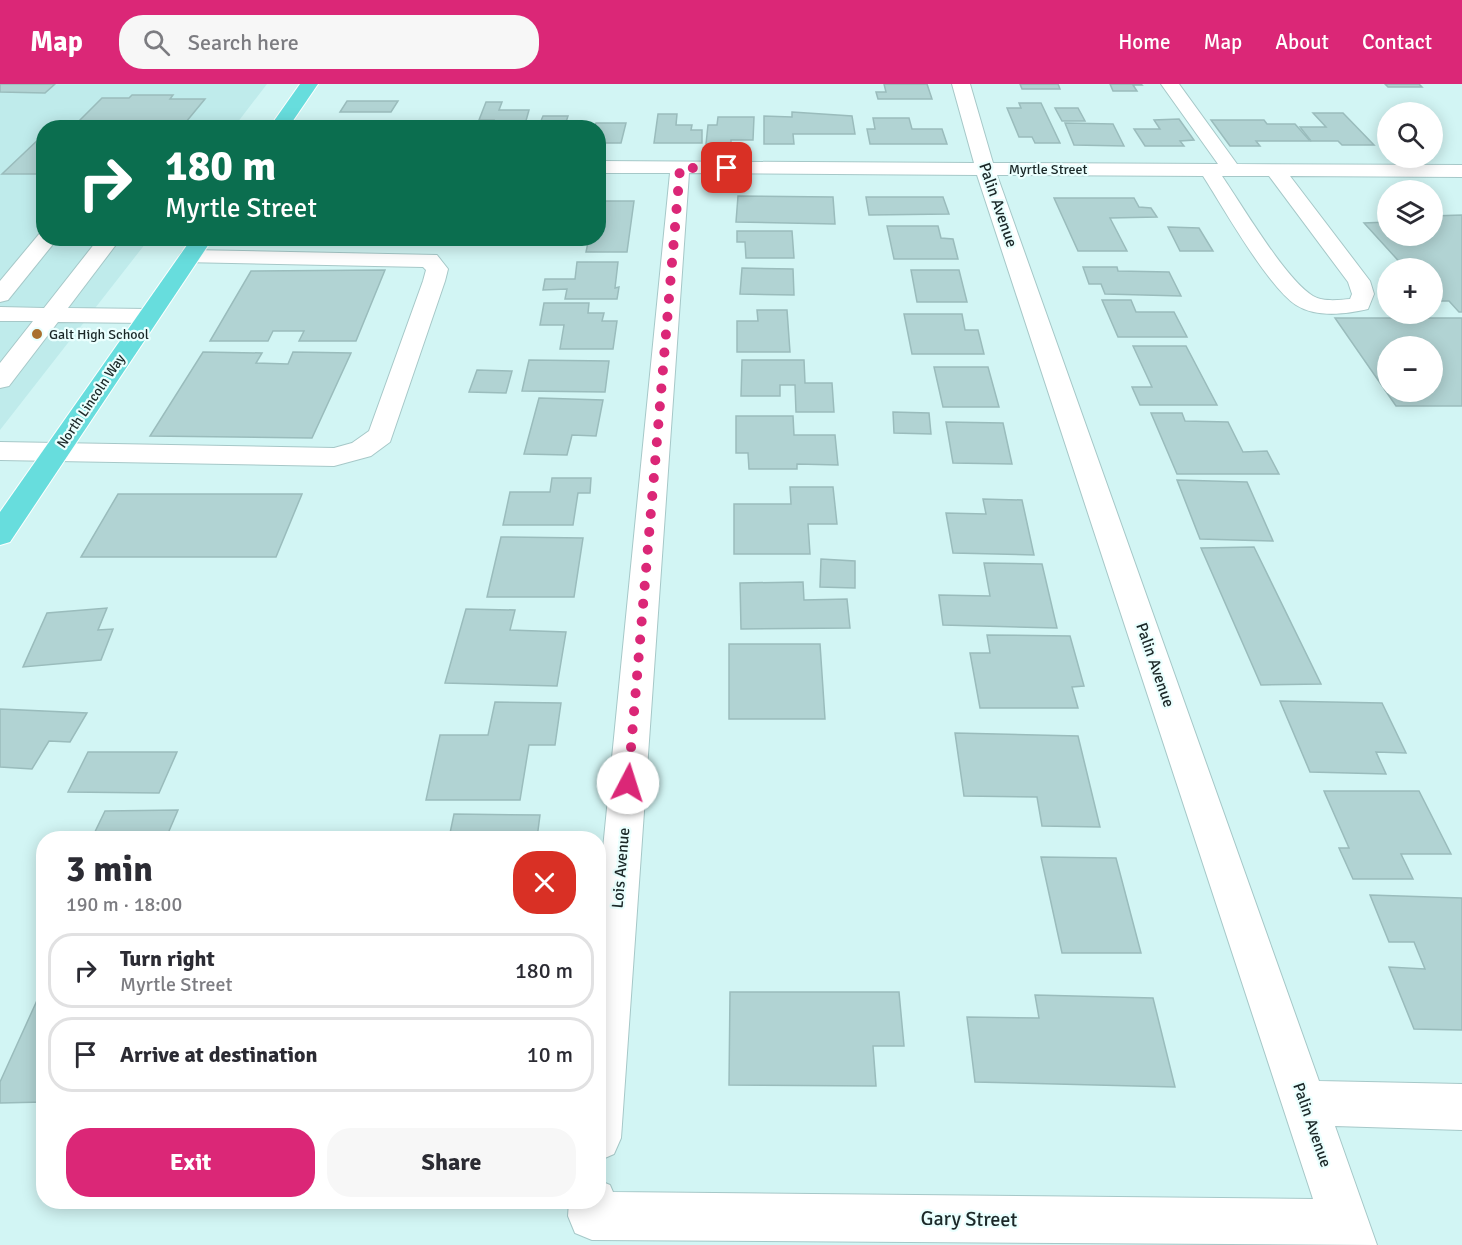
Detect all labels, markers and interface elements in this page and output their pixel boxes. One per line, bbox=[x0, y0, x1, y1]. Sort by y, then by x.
search box bbox=[119, 15, 539, 69]
text: Map bbox=[30, 25, 83, 59]
icon: search bbox=[140, 26, 173, 59]
text: Search here bbox=[188, 29, 299, 56]
text: Home bbox=[1118, 29, 1171, 55]
text: Map bbox=[1204, 29, 1242, 55]
text: About bbox=[1275, 29, 1329, 55]
text: Contact bbox=[1362, 29, 1432, 55]
map controls bbox=[1377, 102, 1443, 402]
button: search bbox=[1377, 102, 1443, 168]
text: 180 m bbox=[165, 141, 276, 192]
pin bbox=[701, 142, 752, 193]
icon: right bbox=[66, 144, 144, 222]
icon: arrive bbox=[710, 151, 743, 184]
street label: Palin Avenue bbox=[974, 160, 1022, 250]
street label: Myrtle Street bbox=[1009, 161, 1087, 178]
button: layers bbox=[1377, 180, 1443, 246]
text: Myrtle Street bbox=[165, 192, 317, 225]
button: + bbox=[1377, 258, 1443, 324]
place label: Galt High School bbox=[49, 326, 149, 343]
marker: Galt High School bbox=[30, 327, 44, 341]
button: − bbox=[1377, 336, 1443, 402]
street label: North Lincoln Way bbox=[53, 350, 129, 451]
street label: Palin Avenue bbox=[1131, 620, 1179, 710]
position arrow bbox=[596, 751, 660, 815]
street label: Lois Avenue bbox=[608, 827, 634, 909]
text: 3 min bbox=[66, 847, 153, 892]
button: close bbox=[513, 851, 576, 914]
text: 190 m · 18:00 bbox=[66, 892, 182, 917]
text: Turn right bbox=[120, 945, 215, 972]
icon: right bbox=[69, 954, 102, 987]
text: 180 m bbox=[515, 957, 573, 984]
text: Myrtle Street bbox=[120, 972, 232, 997]
icon: arrive bbox=[69, 1038, 102, 1071]
text: Arrive at destination bbox=[120, 1041, 317, 1068]
text: 10 m bbox=[527, 1041, 573, 1068]
street label: Palin Avenue bbox=[1288, 1080, 1336, 1170]
button: Exit bbox=[66, 1128, 315, 1197]
button: Share bbox=[327, 1128, 576, 1197]
street label: Gary Street bbox=[920, 1206, 1018, 1232]

